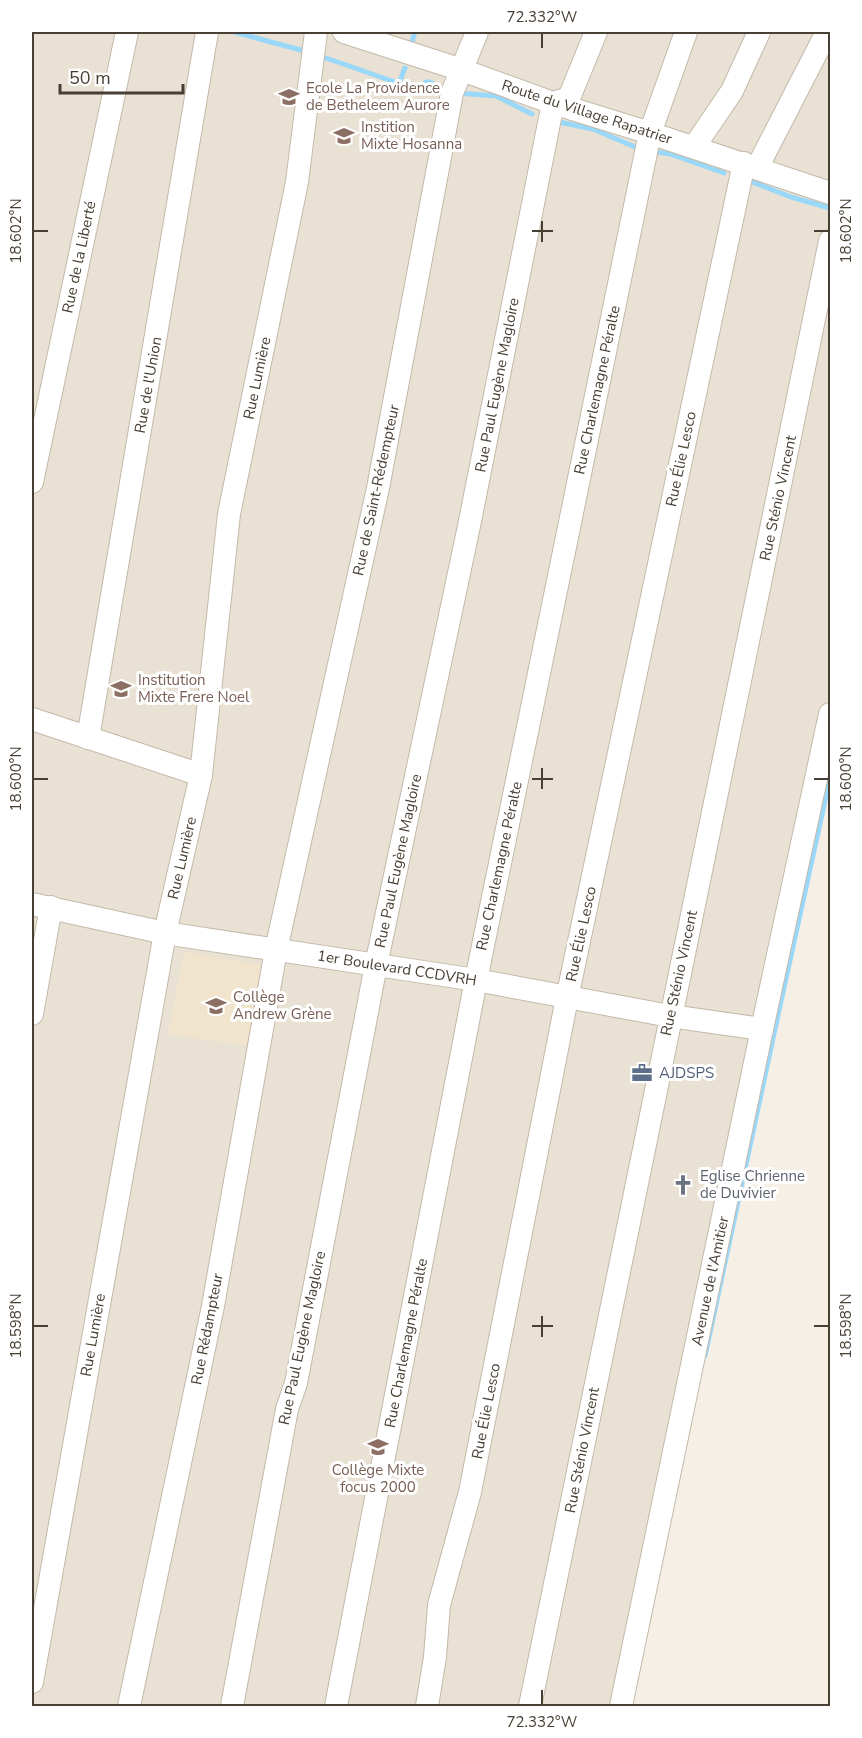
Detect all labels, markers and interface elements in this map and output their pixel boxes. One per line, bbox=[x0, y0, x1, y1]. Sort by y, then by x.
text: 72.332°W bbox=[507, 7, 578, 27]
scale bar bbox=[60, 57, 183, 95]
text: 50 m bbox=[69, 66, 111, 90]
street label: Route du Village Rapatrier bbox=[499, 75, 675, 149]
place label: Ecole La Providence de Betheleem Aurore bbox=[306, 78, 450, 115]
school or university icon: Ecole La Providence de Betheleem Aurore bbox=[277, 85, 301, 109]
place label: Instition Mixte Hosanna bbox=[361, 117, 462, 154]
school or university icon: Instition Mixte Hosanna bbox=[332, 124, 356, 148]
text: 18.602°N bbox=[6, 198, 26, 264]
text: 18.602°N bbox=[836, 198, 856, 264]
street label: Rue de la Liberté bbox=[57, 199, 101, 315]
street label: Rue Paul Eugène Magloire bbox=[470, 296, 524, 474]
street label: Rue Charlemagne Péralte bbox=[569, 304, 625, 476]
street label: Rue de l'Union bbox=[130, 335, 166, 435]
street label: Rue Lumière bbox=[238, 335, 276, 421]
street label: Rue de Saint-Rédempteur bbox=[348, 402, 404, 577]
street label: Rue Élie Lesco bbox=[661, 409, 701, 509]
street label: Rue Sténio Vincent bbox=[755, 433, 801, 563]
place label: Institution Mixte Frere Noel bbox=[138, 670, 250, 707]
school or university icon: Institution Mixte Frere Noel bbox=[109, 677, 133, 701]
text: 18.600°N bbox=[6, 746, 26, 812]
text: 18.600°N bbox=[836, 746, 856, 812]
street label: Rue Paul Eugène Magloire bbox=[370, 772, 426, 950]
street label: Rue Charlemagne Péralte bbox=[471, 780, 527, 952]
street label: Rue Lumière bbox=[163, 815, 201, 901]
street label: Rue Élie Lesco bbox=[561, 884, 601, 984]
street label: Rue Sténio Vincent bbox=[656, 908, 702, 1038]
street label: 1er Boulevard CCDVRH bbox=[316, 946, 478, 990]
place label: Collège Andrew Grène bbox=[233, 987, 331, 1024]
school or university icon: Collège Andrew Grène bbox=[204, 994, 228, 1018]
office icon: AJDSPS bbox=[630, 1061, 654, 1085]
place label: AJDSPS bbox=[659, 1063, 714, 1083]
place label: Eglise Chrienne de Duvivier bbox=[700, 1166, 805, 1203]
church icon: Eglise Chrienne de Duvivier bbox=[671, 1173, 695, 1197]
street label: Avenue de l'Amitier bbox=[686, 1214, 734, 1348]
street label: Rue Paul Eugène Magloire bbox=[274, 1249, 330, 1427]
street label: Rue Charlemagne Péralte bbox=[380, 1256, 432, 1430]
street label: Rue Rédampteur bbox=[186, 1271, 228, 1387]
street label: Rue Lumière bbox=[76, 1292, 110, 1378]
text: 18.598°N bbox=[6, 1293, 26, 1359]
text: 18.598°N bbox=[836, 1293, 856, 1359]
street label: Rue Élie Lesco bbox=[467, 1361, 505, 1461]
street label: Rue Sténio Vincent bbox=[560, 1385, 604, 1515]
school or university icon: Collège Mixte focus 2000 bbox=[366, 1435, 390, 1459]
place label: Collège Mixte focus 2000 bbox=[332, 1460, 424, 1497]
text: 72.332°W bbox=[507, 1712, 578, 1732]

